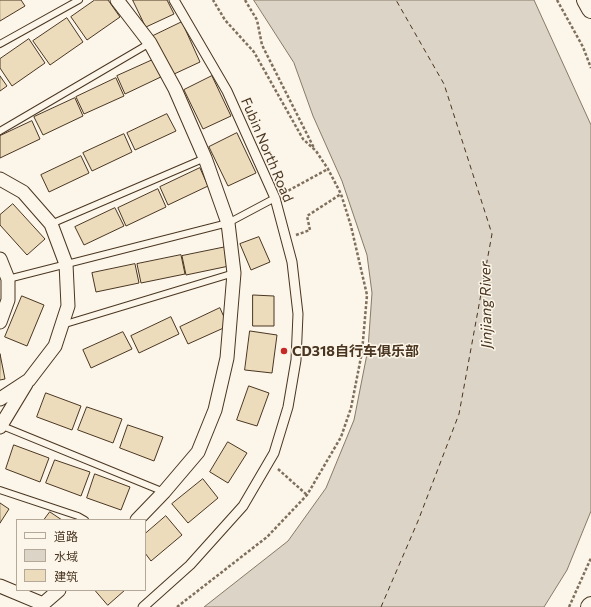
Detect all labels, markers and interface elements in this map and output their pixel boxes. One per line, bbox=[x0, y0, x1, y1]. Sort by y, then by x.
street label: Fubin North Road bbox=[237, 95, 297, 205]
water label: Jinjiang River bbox=[476, 261, 496, 349]
place label: CD318自行车俱乐部 bbox=[292, 343, 419, 359]
marker: CD318自行车俱乐部 bbox=[279, 346, 289, 356]
legend bbox=[16, 519, 146, 591]
text: 道路 bbox=[54, 529, 78, 543]
text: 水域 bbox=[54, 549, 78, 563]
text: 建筑 bbox=[54, 569, 78, 583]

